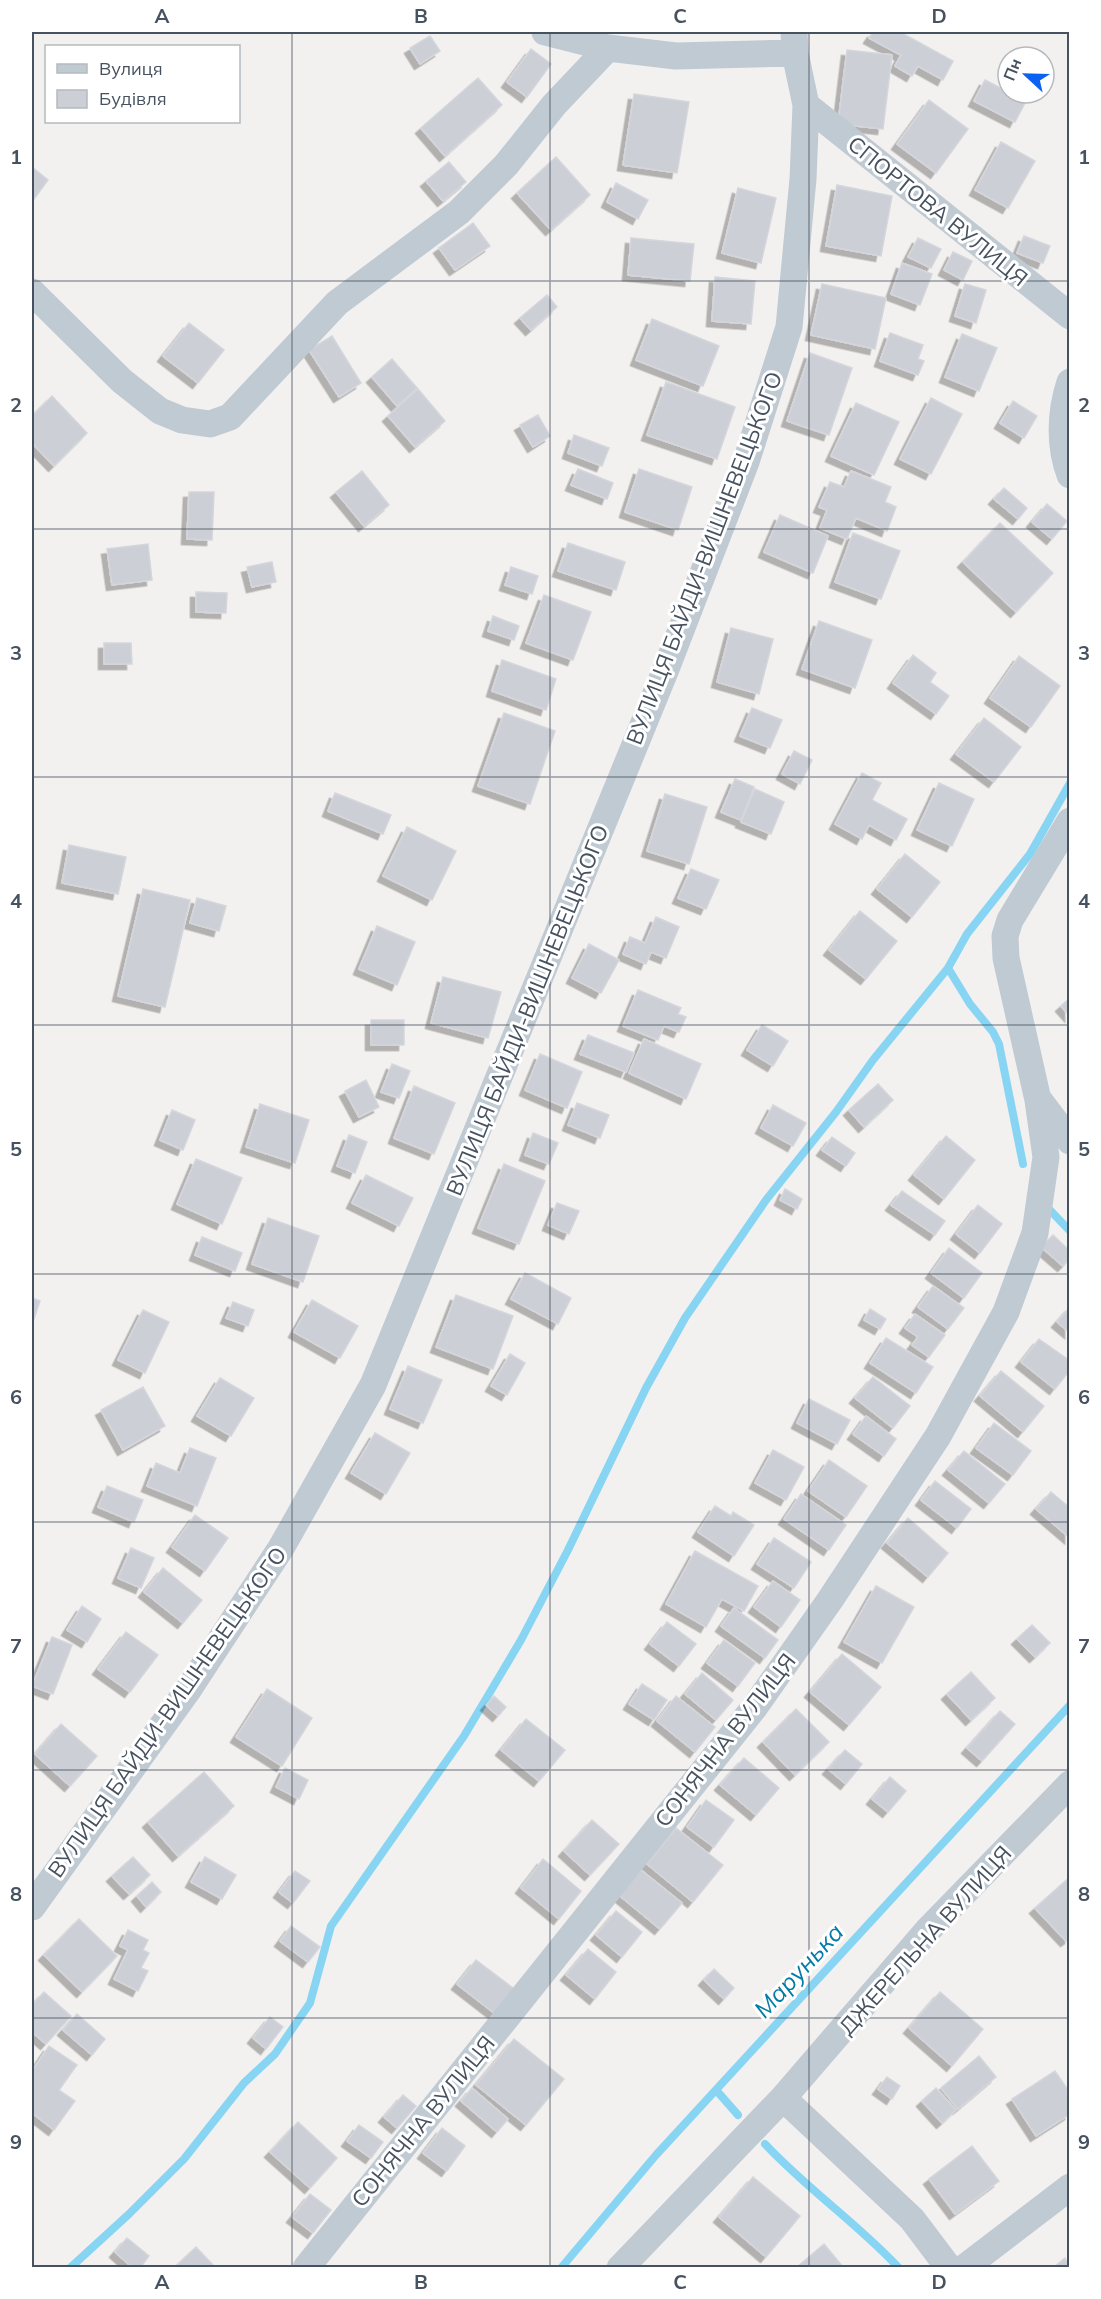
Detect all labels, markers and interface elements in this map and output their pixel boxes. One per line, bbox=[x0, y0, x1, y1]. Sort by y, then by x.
text: A bbox=[155, 3, 170, 28]
text: B bbox=[414, 3, 428, 28]
text: C bbox=[673, 3, 687, 28]
text: D bbox=[931, 3, 947, 28]
legend bbox=[45, 45, 240, 123]
north arrow bbox=[996, 45, 1056, 105]
text: Пн bbox=[999, 55, 1026, 83]
text: Вулиця bbox=[99, 57, 163, 80]
text: Будівля bbox=[99, 87, 167, 110]
street label: СПОРТОВА ВУЛИЦЯ bbox=[842, 130, 1034, 292]
text: 1 bbox=[10, 144, 22, 169]
text: 1 bbox=[1078, 144, 1090, 169]
street label: ВУЛИЦЯ БАЙДИ-ВИШНЕВЕЦЬКОГО bbox=[620, 367, 788, 749]
text: 2 bbox=[10, 392, 22, 417]
text: 2 bbox=[1078, 392, 1090, 417]
text: 3 bbox=[10, 640, 22, 665]
text: 3 bbox=[1078, 640, 1090, 665]
street label: ВУЛИЦЯ БАЙДИ-ВИШНЕВЕЦЬКОГО bbox=[440, 821, 614, 1199]
text: 4 bbox=[10, 888, 22, 913]
text: 4 bbox=[1078, 888, 1090, 913]
text: 5 bbox=[10, 1136, 22, 1161]
text: 5 bbox=[1078, 1136, 1090, 1161]
text: 6 bbox=[10, 1384, 22, 1409]
text: 6 bbox=[1078, 1384, 1090, 1409]
street label: ВУЛИЦЯ БАЙДИ-ВИШНЕВЕЦЬКОГО bbox=[42, 1541, 292, 1883]
text: 7 bbox=[10, 1633, 22, 1658]
text: 7 bbox=[1078, 1633, 1090, 1658]
street label: СОНЯЧНА ВУЛИЦЯ bbox=[649, 1648, 801, 1832]
street label: ДЖЕРЕЛЬНА ВУЛИЦЯ bbox=[833, 1840, 1017, 2040]
text: 8 bbox=[10, 1881, 22, 1906]
text: 8 bbox=[1078, 1881, 1090, 1906]
water label: Марунька bbox=[747, 1917, 849, 2024]
street label: СОНЯЧНА ВУЛИЦЯ bbox=[345, 2030, 501, 2212]
text: 9 bbox=[10, 2129, 22, 2154]
text: 9 bbox=[1078, 2129, 1090, 2154]
text: A bbox=[155, 2269, 170, 2294]
text: B bbox=[414, 2269, 428, 2294]
text: C bbox=[673, 2269, 687, 2294]
text: D bbox=[931, 2269, 947, 2294]

